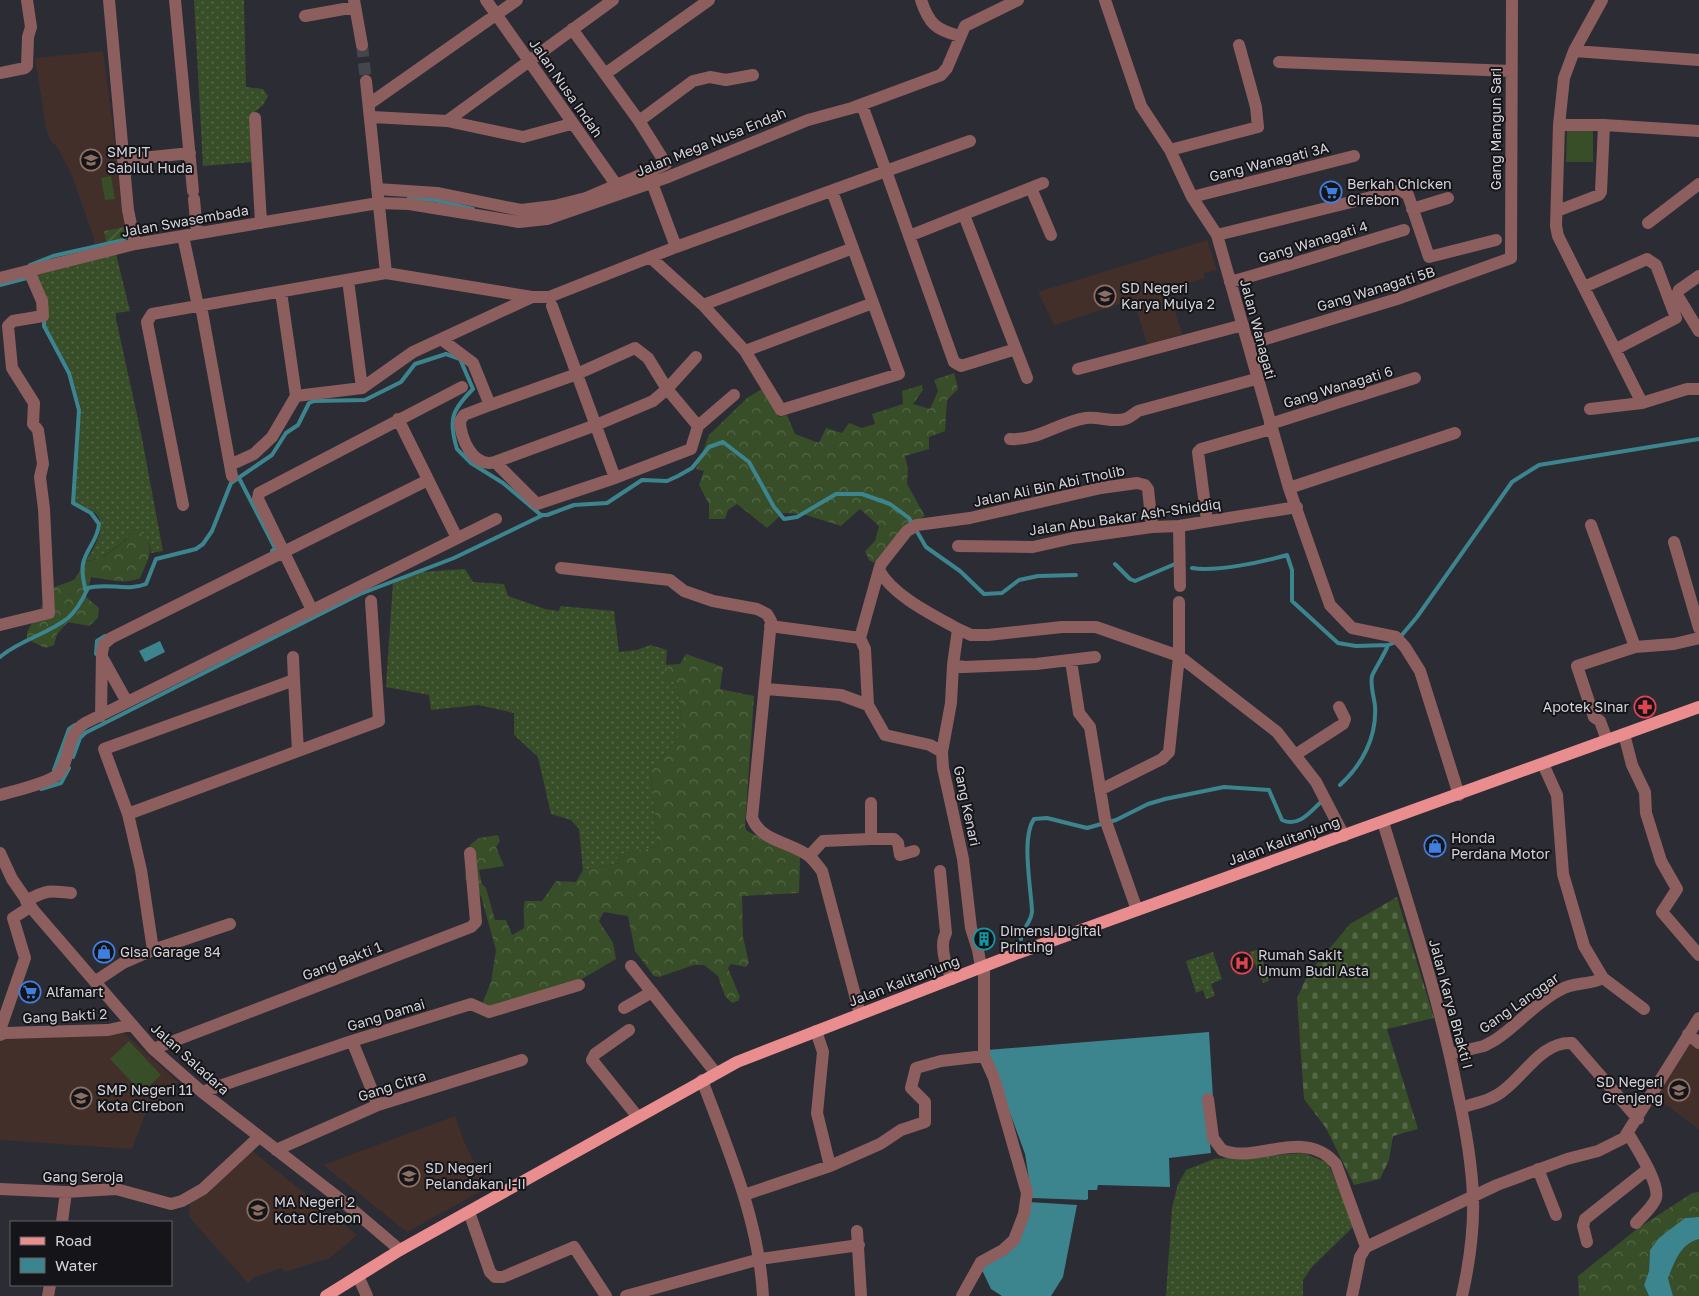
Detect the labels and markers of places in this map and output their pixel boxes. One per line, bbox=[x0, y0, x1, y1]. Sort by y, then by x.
place label: SMPIT Sabilul Huda bbox=[107, 143, 193, 176]
school or university icon: SMPIT Sabilul Huda bbox=[79, 148, 103, 172]
place label: Berkah Chicken Cirebon bbox=[1347, 175, 1452, 208]
supermarket icon: Berkah Chicken Cirebon bbox=[1319, 180, 1343, 204]
place label: SD Negeri Karya Mulya 2 bbox=[1121, 279, 1215, 312]
school or university icon: SD Negeri Karya Mulya 2 bbox=[1093, 284, 1117, 308]
pharmacy icon: Apotek Sinar bbox=[1633, 695, 1657, 719]
place label: Apotek Sinar bbox=[1543, 698, 1630, 715]
place label: Honda Perdana Motor bbox=[1451, 829, 1550, 862]
shop icon: Honda Perdana Motor bbox=[1423, 834, 1447, 858]
place label: Dimensi Digital Printing bbox=[1000, 922, 1101, 955]
building icon: Dimensi Digital Printing bbox=[972, 927, 996, 951]
shop icon: Gisa Garage 84 bbox=[92, 940, 116, 964]
place label: Gisa Garage 84 bbox=[120, 943, 221, 960]
place label: Rumah Sakit Umum Budi Asta bbox=[1258, 946, 1369, 979]
hospital icon: Rumah Sakit Umum Budi Asta bbox=[1230, 951, 1254, 975]
supermarket icon: Alfamart bbox=[18, 980, 42, 1004]
place label: Alfamart bbox=[46, 983, 104, 1000]
place label: SD Negeri Grenjeng bbox=[1596, 1073, 1663, 1106]
school or university icon: SD Negeri Grenjeng bbox=[1667, 1078, 1691, 1102]
place label: SMP Negeri 11 Kota Cirebon bbox=[97, 1081, 193, 1114]
school or university icon: SMP Negeri 11 Kota Cirebon bbox=[69, 1086, 93, 1110]
place label: SD Negeri Pelandakan I-II bbox=[425, 1159, 526, 1192]
school or university icon: SD Negeri Pelandakan I-II bbox=[397, 1164, 421, 1188]
place label: MA Negeri 2 Kota Cirebon bbox=[274, 1193, 361, 1226]
school or university icon: MA Negeri 2 Kota Cirebon bbox=[246, 1198, 270, 1222]

